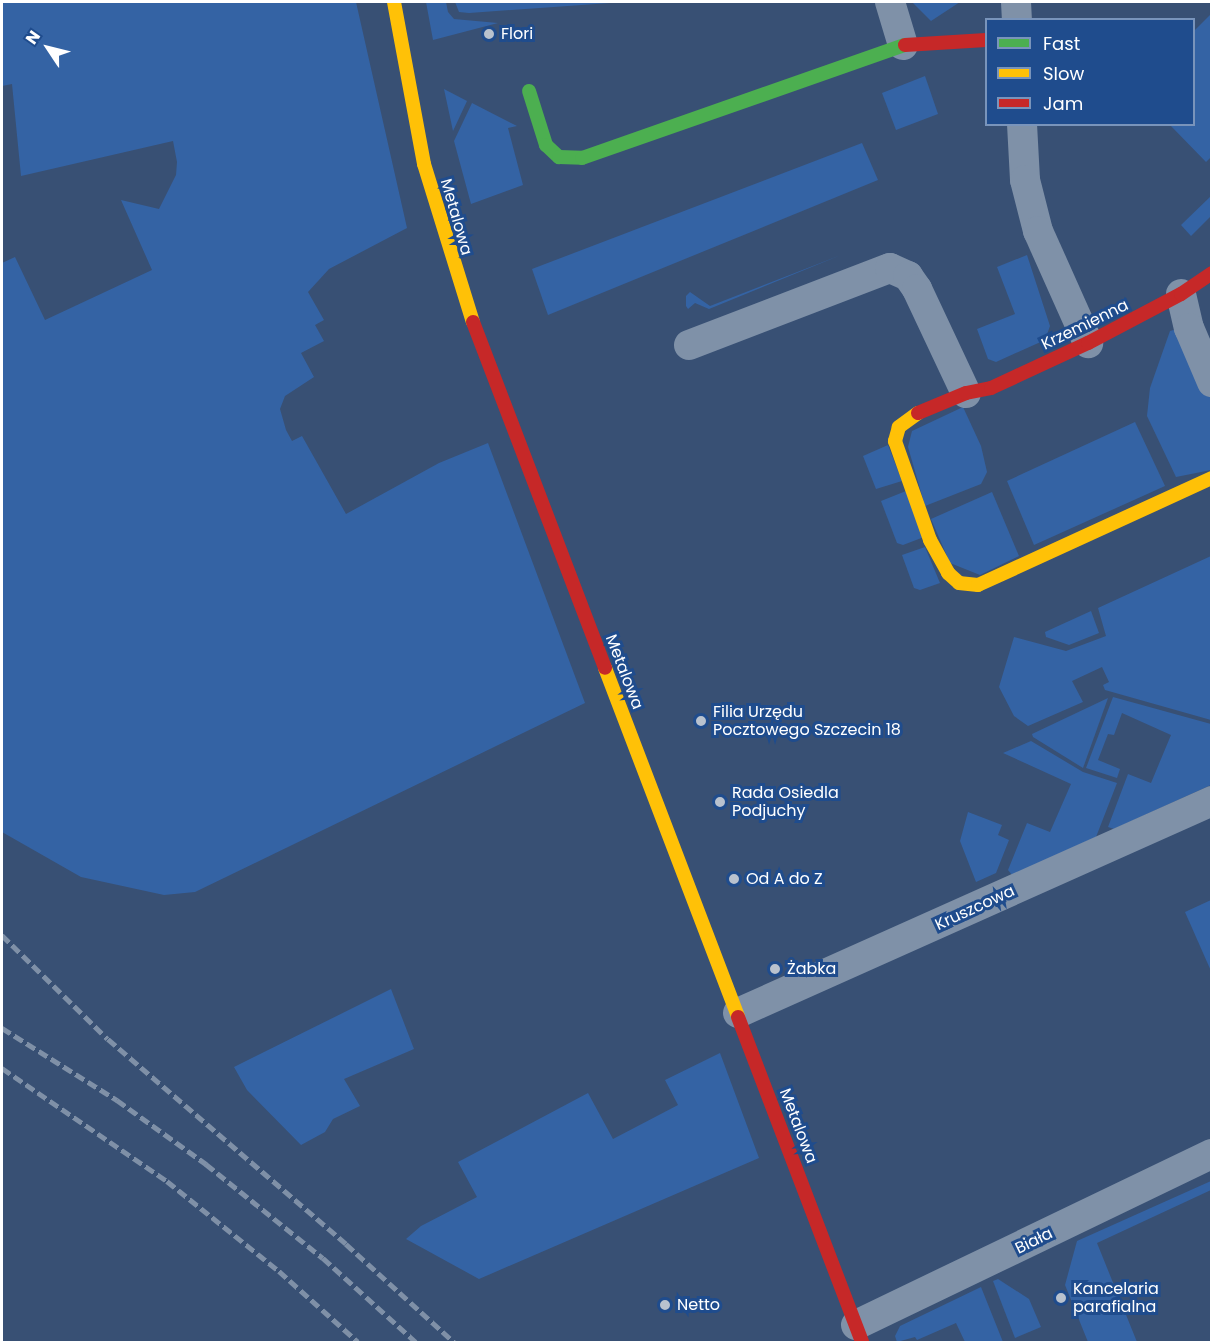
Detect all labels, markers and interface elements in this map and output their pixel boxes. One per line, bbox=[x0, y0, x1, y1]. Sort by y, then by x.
north arrow bbox=[18, 18, 78, 78]
legend bbox=[985, 18, 1195, 126]
place label: Flori bbox=[501, 24, 533, 44]
text: N bbox=[20, 26, 46, 49]
marker: Flori bbox=[482, 27, 496, 41]
text: Fast bbox=[1043, 31, 1080, 56]
text: Slow bbox=[1043, 61, 1084, 86]
text: Jam bbox=[1043, 91, 1083, 116]
street label: Metalowa bbox=[436, 177, 476, 257]
street label: Krzemienna bbox=[1038, 296, 1132, 354]
street label: Metalowa bbox=[601, 632, 647, 712]
place label: Filia Urzędu Pocztowego Szczecin 18 bbox=[713, 702, 901, 740]
marker: Filia Urzędu Pocztowego Szczecin 18 bbox=[694, 714, 708, 728]
place label: Rada Osiedla Podjuchy bbox=[732, 783, 839, 821]
marker: Rada Osiedla Podjuchy bbox=[713, 795, 727, 809]
place label: Od A do Z bbox=[746, 869, 823, 889]
marker: Od A do Z bbox=[727, 872, 741, 886]
street label: Kruszcowa bbox=[932, 881, 1018, 935]
place label: Żabka bbox=[787, 959, 836, 979]
marker: Żabka bbox=[768, 962, 782, 976]
street label: Metalowa bbox=[775, 1086, 821, 1166]
street label: Biała bbox=[1012, 1224, 1056, 1258]
place label: Kancelaria parafialna bbox=[1073, 1279, 1159, 1317]
marker: Kancelaria parafialna bbox=[1054, 1291, 1068, 1305]
place label: Netto bbox=[677, 1295, 720, 1315]
marker: Netto bbox=[658, 1298, 672, 1312]

